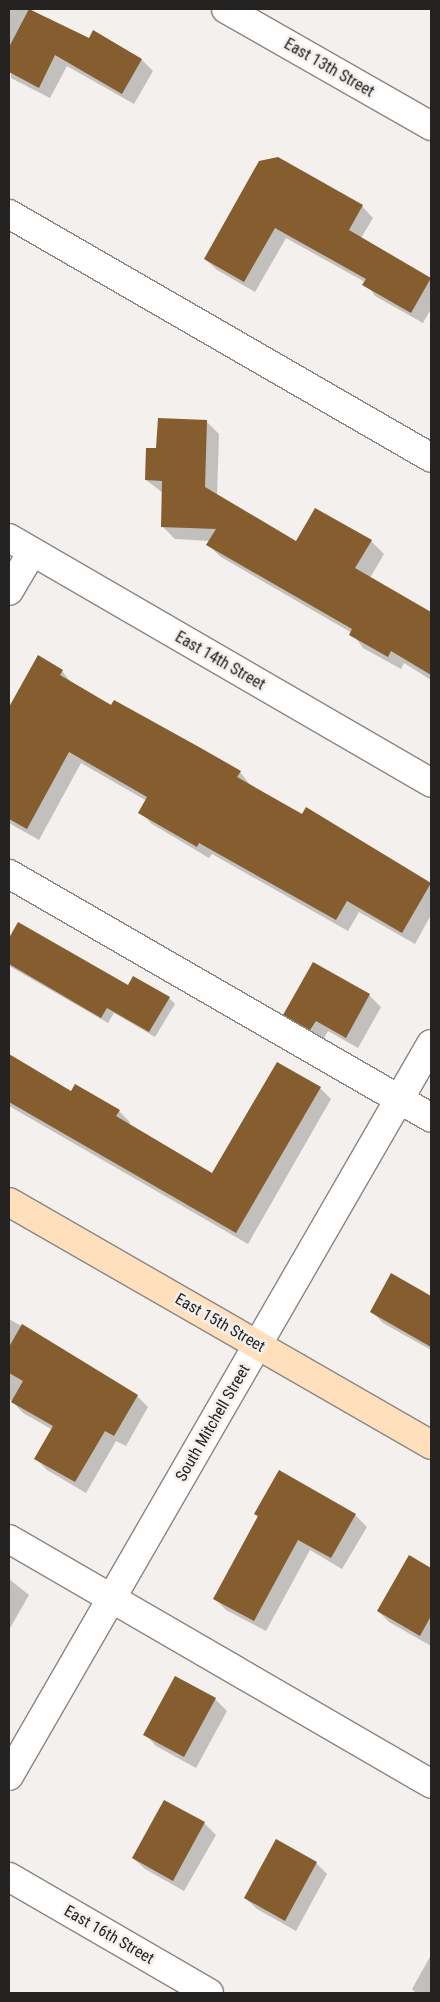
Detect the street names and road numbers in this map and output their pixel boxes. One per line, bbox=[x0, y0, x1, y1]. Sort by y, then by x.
street label: East 13th Street bbox=[281, 35, 377, 101]
street label: East 14th Street bbox=[172, 628, 268, 694]
street label: East 15th Street bbox=[172, 1290, 268, 1356]
street label: South Mitchell Street bbox=[172, 1361, 254, 1485]
street label: East 16th Street bbox=[61, 1902, 157, 1968]

